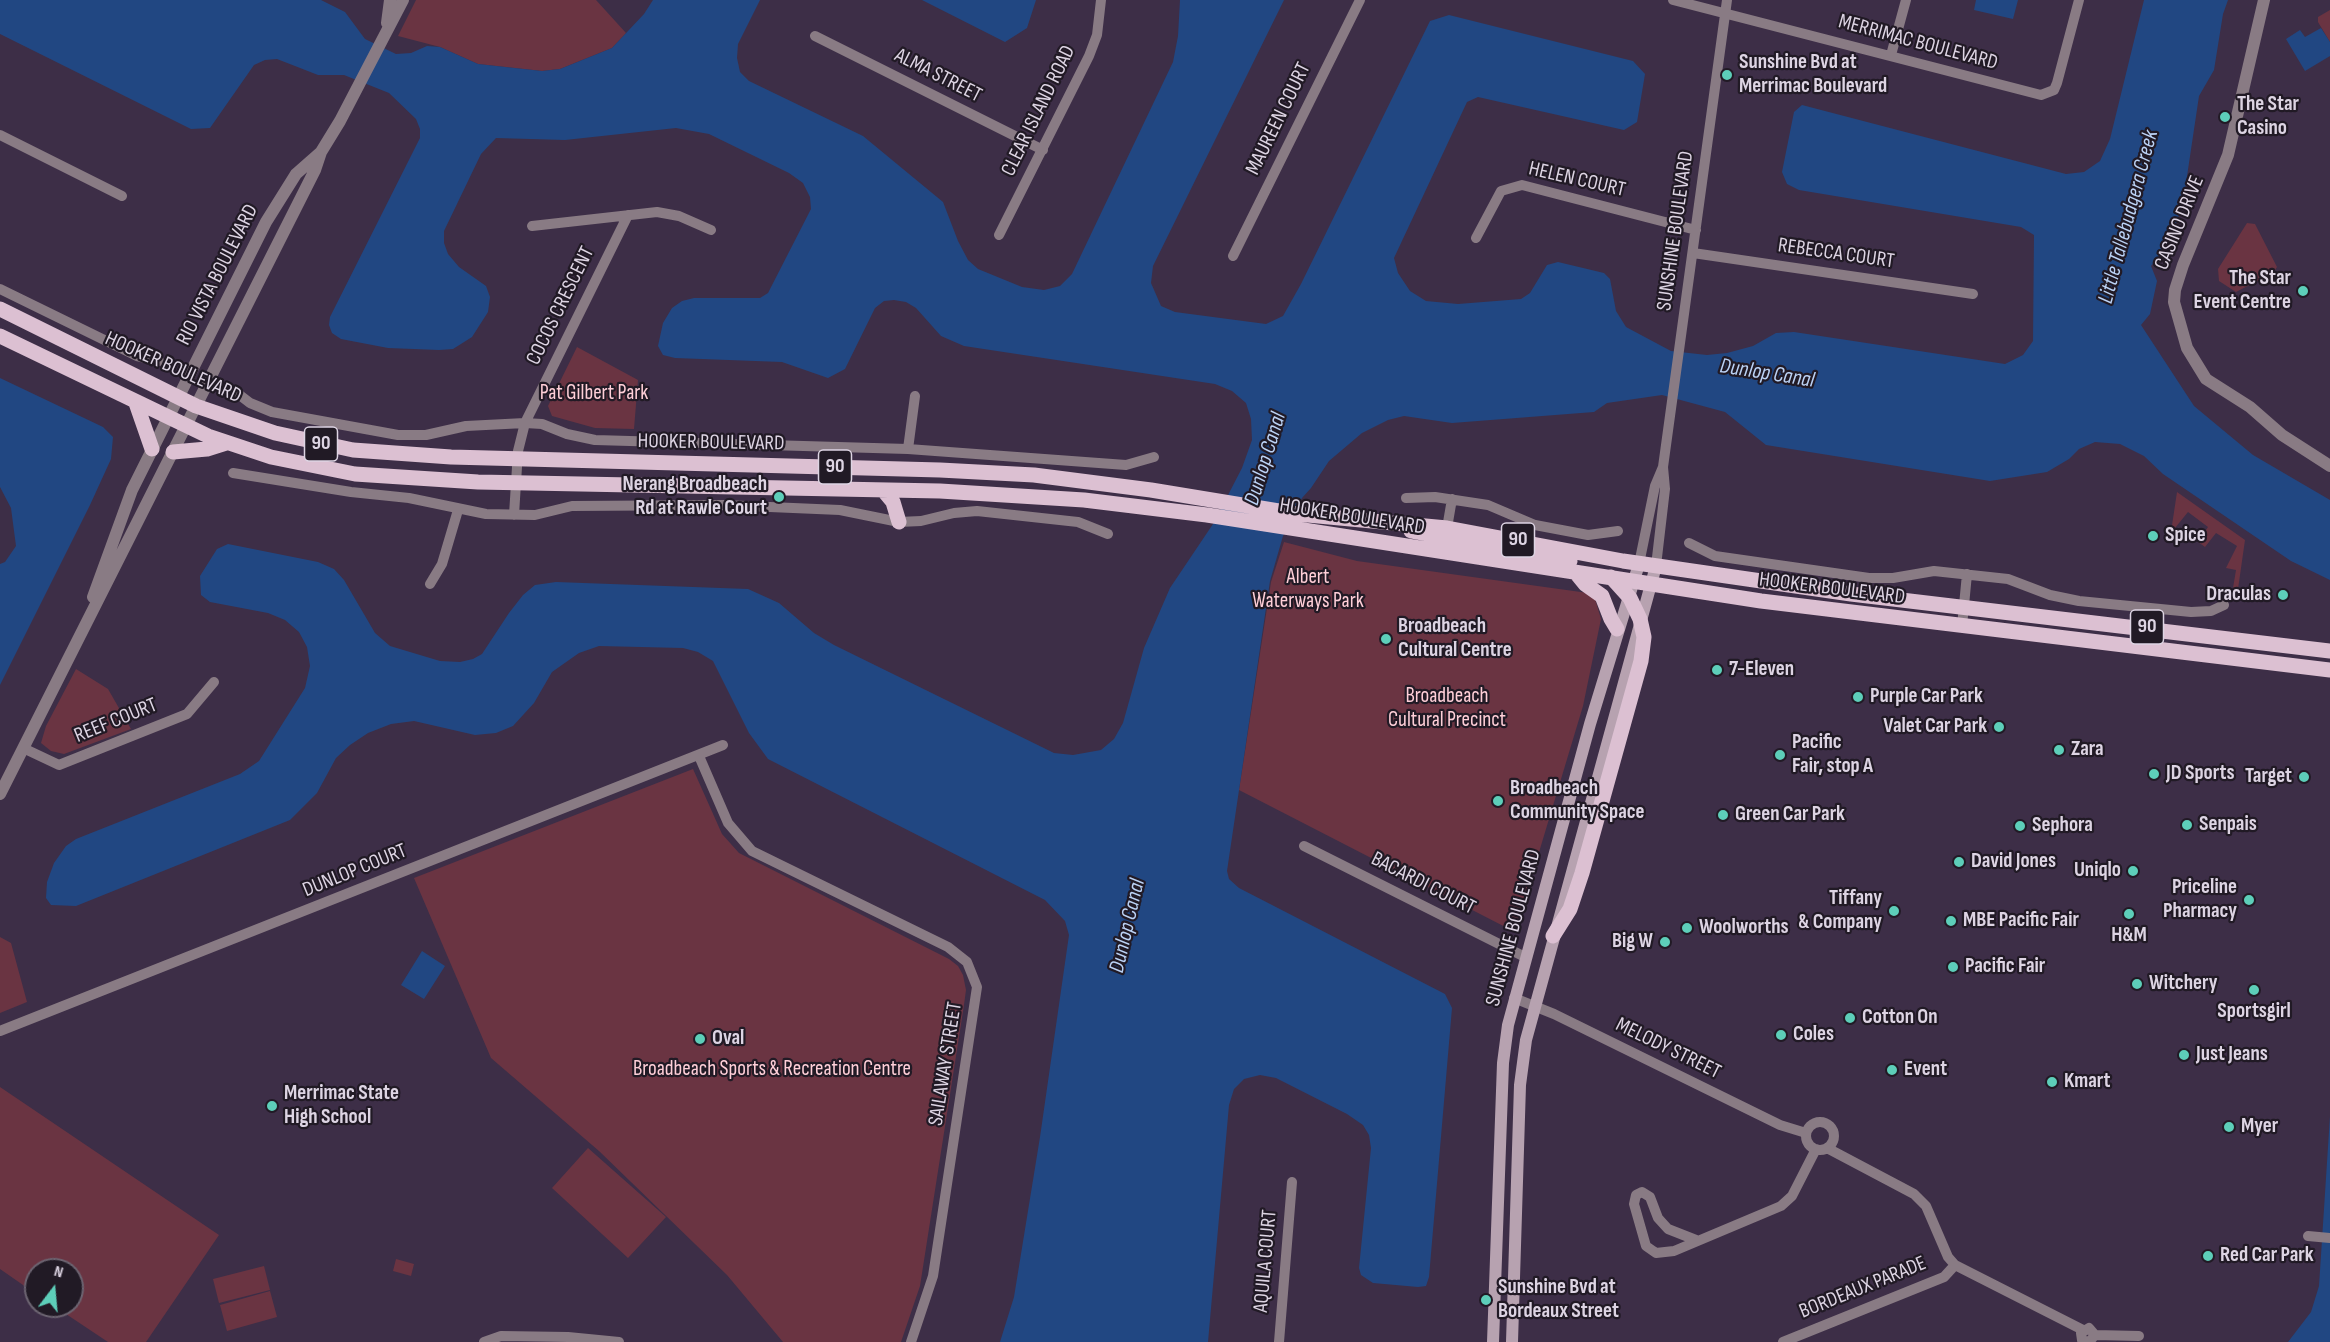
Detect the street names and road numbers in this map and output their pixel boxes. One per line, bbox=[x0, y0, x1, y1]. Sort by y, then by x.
street label: MERRIMAC BOULEVARD bbox=[1836, 10, 2000, 76]
street label: CLEAR ISLAND ROAD bbox=[997, 42, 1081, 180]
street label: ALMA STREET bbox=[890, 43, 986, 109]
street label: MAUREEN COURT bbox=[1241, 59, 1317, 179]
street label: SUNSHINE BOULEVARD bbox=[1652, 149, 1700, 313]
street label: HELEN COURT bbox=[1526, 157, 1628, 203]
street label: CASINO DRIVE bbox=[2150, 172, 2210, 274]
street label: RIO VISTA BOULEVARD bbox=[172, 200, 264, 350]
street label: REBECCA COURT bbox=[1776, 233, 1896, 275]
street label: COCOS CRESCENT bbox=[521, 243, 601, 369]
street label: HOOKER BOULEVARD bbox=[101, 327, 245, 409]
road number: 90 bbox=[304, 427, 338, 461]
street label: HOOKER BOULEVARD bbox=[637, 429, 785, 457]
road number: 90 bbox=[818, 450, 852, 484]
street label: HOOKER BOULEVARD bbox=[1277, 493, 1427, 541]
road number: 90 bbox=[1502, 523, 1534, 557]
street label: HOOKER BOULEVARD bbox=[1758, 568, 1906, 610]
road number: 90 bbox=[2130, 610, 2164, 644]
street label: REEF COURT bbox=[71, 693, 161, 749]
street label: DUNLOP COURT bbox=[299, 839, 411, 903]
street label: BACARDI COURT bbox=[1367, 847, 1479, 921]
street label: SUNSHINE BOULEVARD bbox=[1481, 847, 1547, 1009]
street label: SAILAWAY STREET bbox=[924, 1000, 968, 1128]
street label: MELODY STREET bbox=[1611, 1013, 1725, 1085]
street label: AQUILA COURT bbox=[1249, 1209, 1283, 1313]
street label: BORDEAUX PARADE bbox=[1796, 1251, 1930, 1325]

